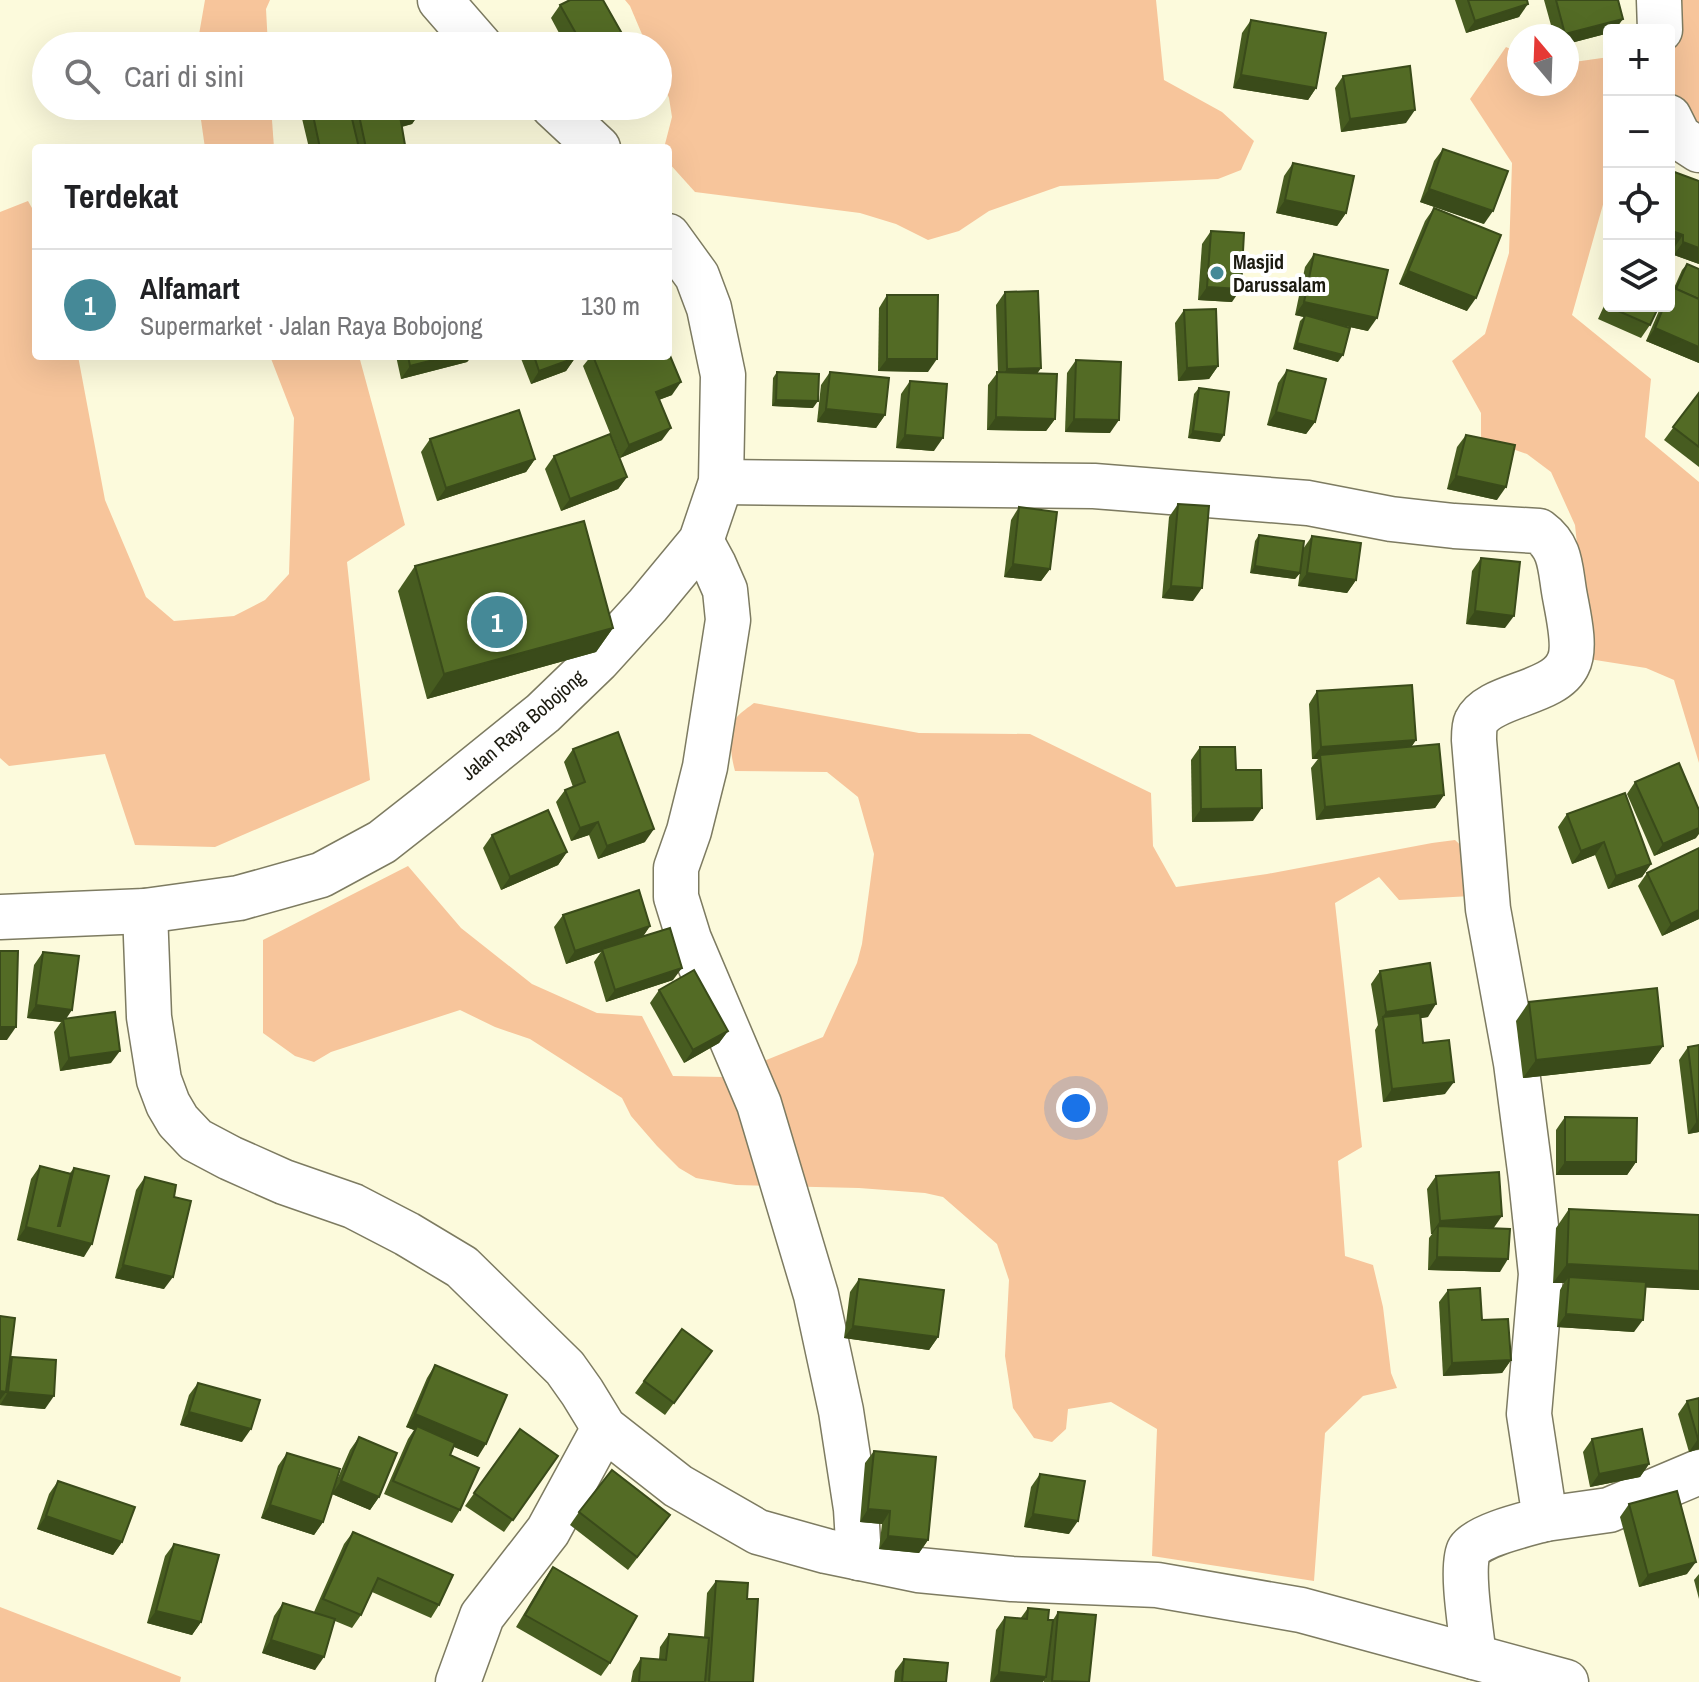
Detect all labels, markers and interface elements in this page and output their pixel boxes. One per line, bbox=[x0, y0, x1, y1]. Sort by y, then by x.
north arrow bbox=[1507, 24, 1579, 96]
map controls bbox=[1603, 24, 1675, 312]
button: + bbox=[1603, 24, 1675, 96]
search box bbox=[32, 32, 672, 120]
icon: search bbox=[60, 54, 104, 98]
text: Cari di sini bbox=[124, 56, 244, 96]
button: − bbox=[1603, 96, 1675, 168]
button: locate bbox=[1603, 168, 1675, 240]
text: Terdekat bbox=[64, 173, 178, 219]
button: layers bbox=[1603, 240, 1675, 312]
place label: Masjid Darussalam bbox=[1233, 248, 1326, 298]
marker: Masjid Darussalam bbox=[1208, 264, 1226, 282]
text: Alfamart bbox=[140, 268, 240, 308]
text: 1 bbox=[84, 288, 96, 323]
text: 130 m bbox=[581, 288, 640, 323]
text: Supermarket · Jalan Raya Bobojong bbox=[140, 308, 483, 343]
pin: 1 bbox=[471, 592, 523, 652]
street label: Jalan Raya Bobojong bbox=[455, 663, 590, 786]
your location bbox=[1056, 1088, 1096, 1128]

